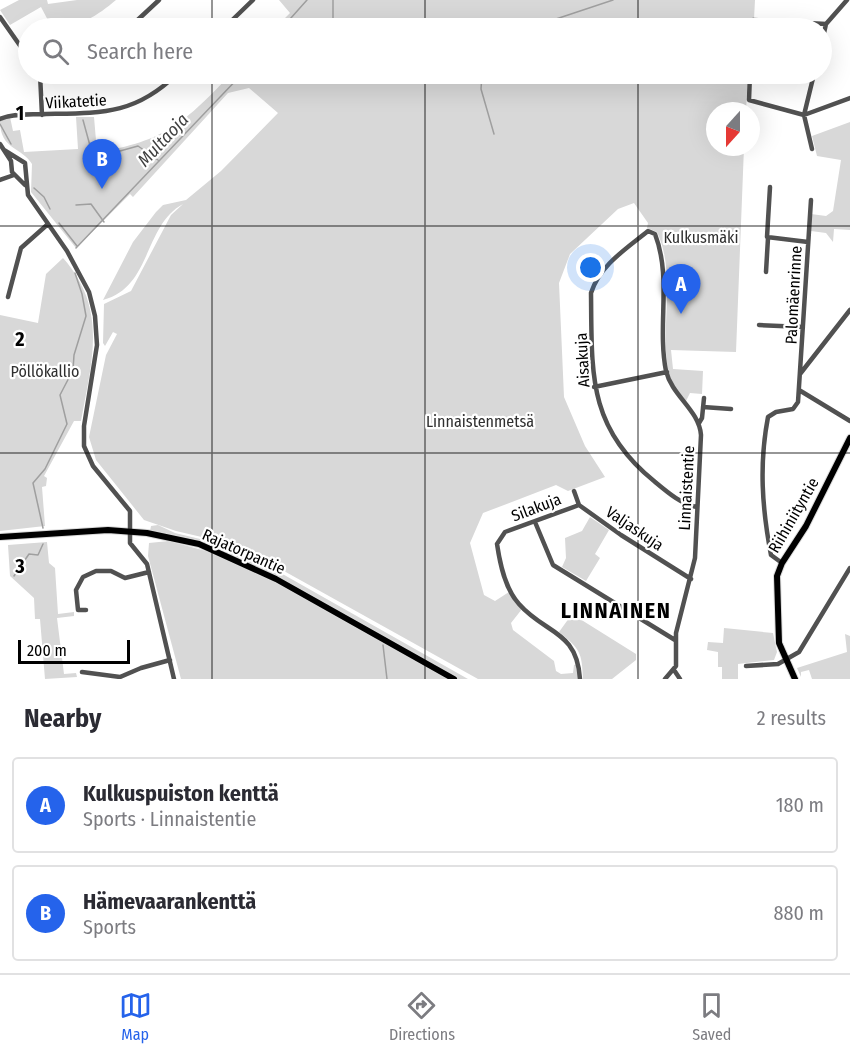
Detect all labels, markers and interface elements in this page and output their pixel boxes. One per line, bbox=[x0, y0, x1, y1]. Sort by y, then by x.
search box bbox=[18, 18, 832, 84]
icon: search bbox=[39, 35, 72, 68]
text: Search here bbox=[87, 38, 193, 65]
street label: Viikatetie bbox=[45, 90, 107, 113]
text: 1 bbox=[16, 101, 24, 125]
north arrow bbox=[706, 102, 760, 156]
water label: Multaoja bbox=[133, 109, 193, 171]
pin: B bbox=[82, 140, 122, 189]
park label: Kulkusmäki bbox=[663, 228, 739, 247]
street label: Palomäenrinne bbox=[781, 245, 806, 345]
your location bbox=[576, 253, 605, 282]
pin: A bbox=[662, 264, 700, 314]
text: 2 bbox=[14, 327, 25, 351]
street label: Aisakuja bbox=[572, 332, 593, 388]
park label: Pöllökallio bbox=[11, 362, 79, 381]
park label: Linnaistenmetsä bbox=[426, 412, 534, 431]
street label: Linnaistentie bbox=[675, 445, 698, 531]
street label: Riihiniityntie bbox=[764, 474, 823, 556]
street label: Silakuja bbox=[509, 489, 564, 526]
street label: Valjaskuja bbox=[602, 502, 667, 555]
street label: Rajatorpantie bbox=[199, 525, 288, 578]
text: 3 bbox=[14, 554, 25, 578]
district label: LINNAINEN bbox=[561, 597, 671, 624]
scale bar bbox=[18, 637, 130, 664]
text: 200 m bbox=[27, 641, 67, 660]
text: Nearby bbox=[24, 703, 101, 734]
text: 2 results bbox=[757, 706, 826, 730]
text: Kulkuspuiston kenttä bbox=[83, 780, 279, 807]
text: A bbox=[40, 793, 51, 817]
text: 180 m bbox=[776, 793, 824, 817]
text: Sports · Linnaistentie bbox=[83, 807, 256, 831]
text: Hämevaarankenttä bbox=[83, 888, 256, 915]
text: B bbox=[40, 901, 51, 925]
text: 880 m bbox=[774, 901, 824, 925]
text: Sports bbox=[83, 915, 136, 939]
tab: Map bbox=[119, 989, 152, 1044]
tab: Directions bbox=[389, 989, 455, 1044]
tab: Saved bbox=[692, 989, 731, 1044]

